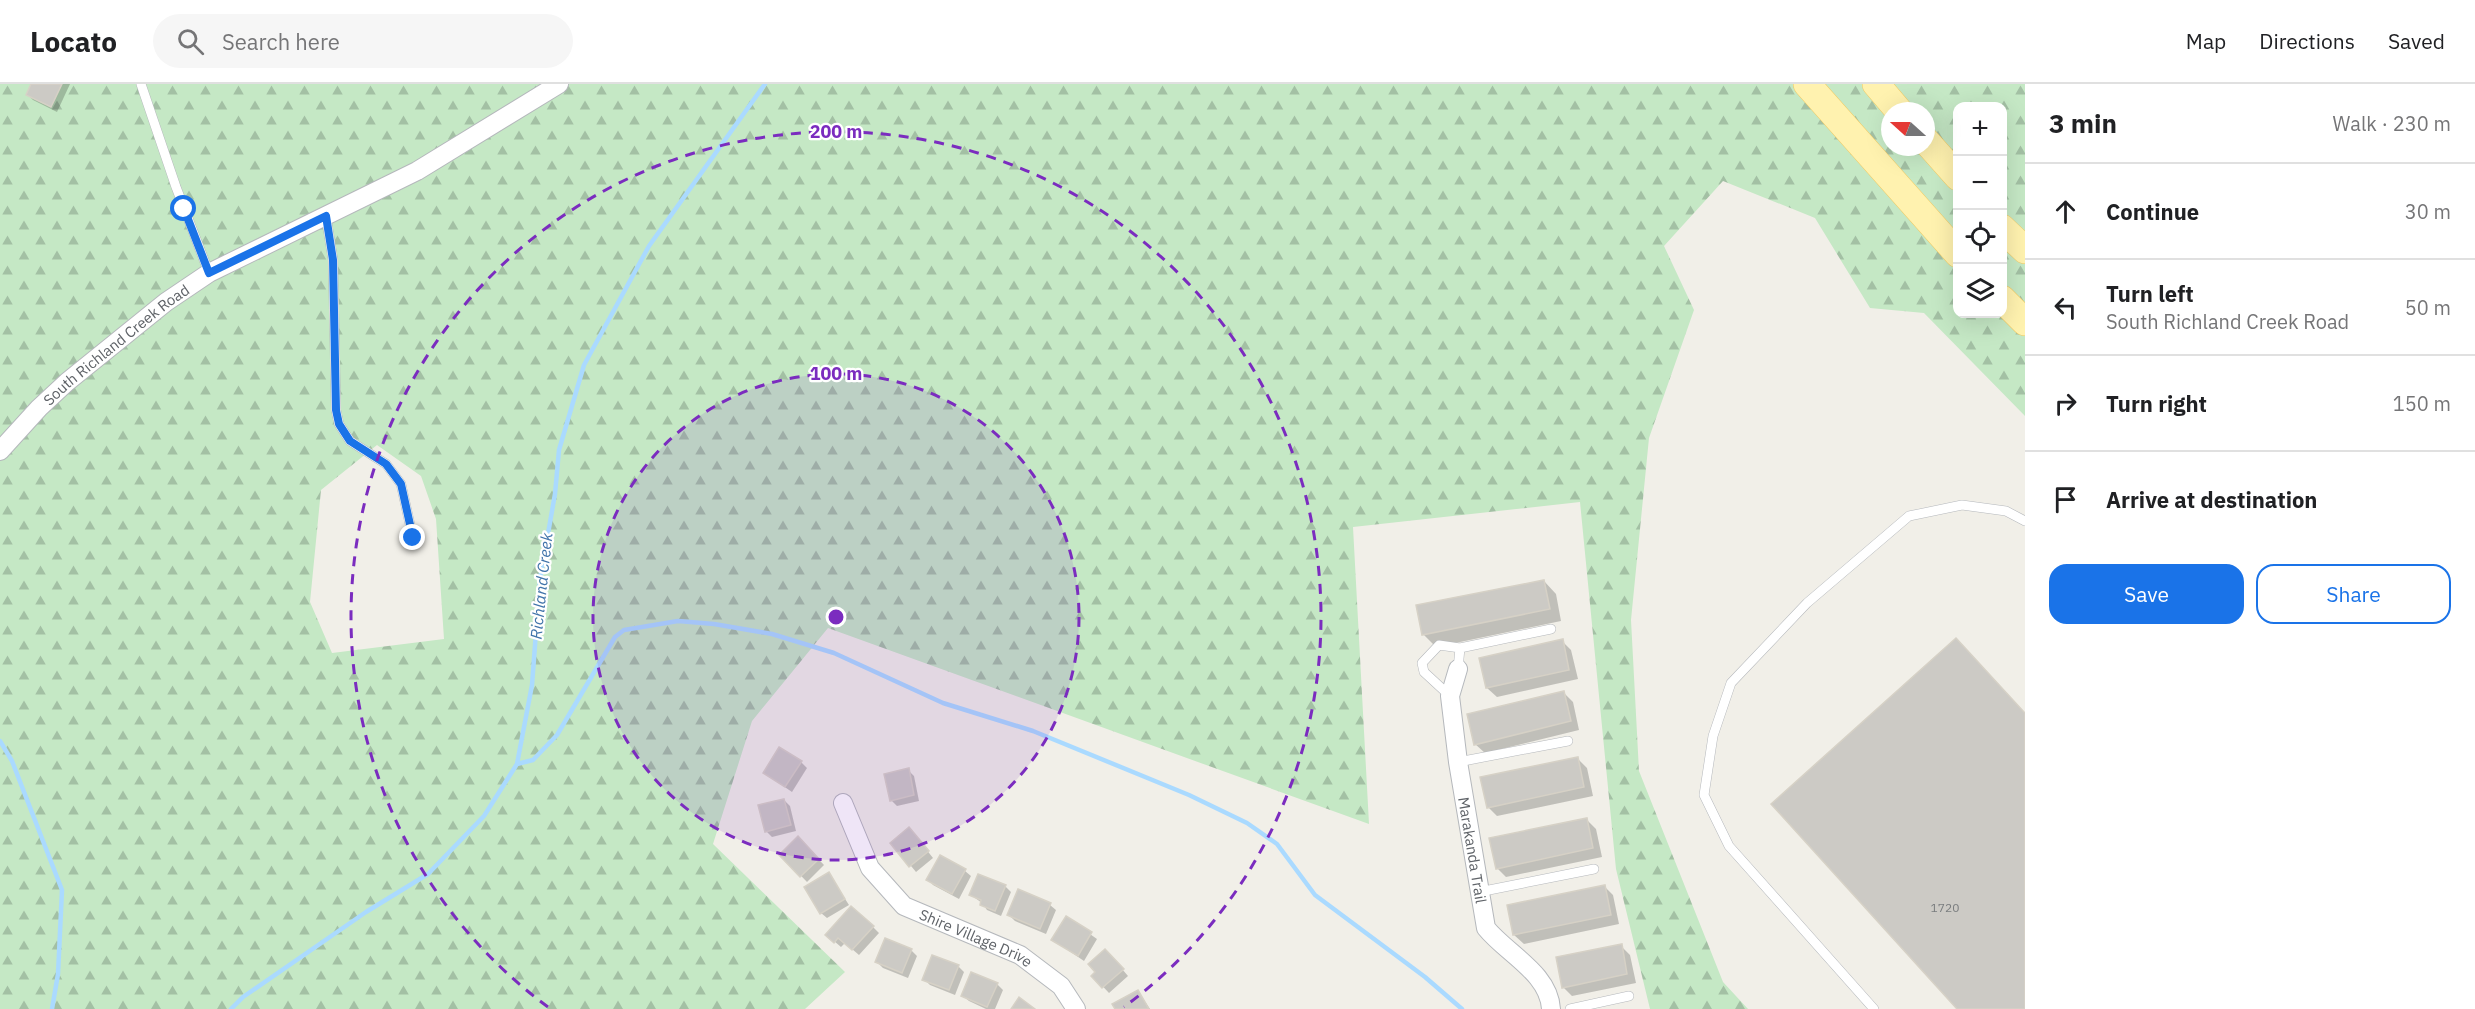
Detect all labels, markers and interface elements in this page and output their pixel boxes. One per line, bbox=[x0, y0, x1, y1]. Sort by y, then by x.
search box bbox=[153, 14, 573, 68]
text: Locato bbox=[30, 23, 117, 60]
icon: search bbox=[174, 25, 207, 58]
text: Search here bbox=[222, 27, 340, 56]
text: Map bbox=[2186, 27, 2226, 55]
text: Directions bbox=[2259, 27, 2355, 55]
text: Saved bbox=[2388, 27, 2445, 55]
north arrow bbox=[1881, 102, 1935, 156]
map controls bbox=[1953, 102, 2007, 318]
button: + bbox=[1953, 102, 2007, 156]
text: 3 min bbox=[2049, 106, 2117, 140]
text: Walk · 230 m bbox=[2333, 110, 2451, 137]
text: 200 m bbox=[810, 120, 862, 143]
button: − bbox=[1953, 156, 2007, 210]
route start bbox=[170, 195, 196, 221]
icon: ahead bbox=[2049, 195, 2082, 228]
text: Continue bbox=[2106, 197, 2199, 226]
text: 30 m bbox=[2405, 198, 2451, 225]
button: locate bbox=[1953, 210, 2007, 264]
button: layers bbox=[1953, 264, 2007, 318]
text: Turn left bbox=[2106, 279, 2194, 308]
street label: South Richland Creek Road bbox=[39, 280, 193, 409]
icon: left bbox=[2049, 291, 2082, 324]
text: 50 m bbox=[2405, 294, 2451, 321]
text: South Richland Creek Road bbox=[2106, 308, 2349, 335]
text: 100 m bbox=[810, 362, 862, 385]
icon: right bbox=[2049, 387, 2082, 420]
text: Turn right bbox=[2106, 389, 2207, 418]
text: 150 m bbox=[2393, 390, 2451, 417]
icon: arrive bbox=[2049, 483, 2082, 516]
text: Arrive at destination bbox=[2106, 485, 2317, 514]
route end bbox=[399, 524, 425, 550]
water label: Richland Creek bbox=[525, 531, 557, 640]
button: Save bbox=[2049, 564, 2244, 624]
button: Share bbox=[2256, 564, 2451, 624]
centre of rings bbox=[826, 607, 846, 627]
street label: Marakanda Trail bbox=[1455, 795, 1491, 905]
house number: 1720 bbox=[1931, 900, 1959, 915]
street label: Shire Village Drive bbox=[917, 904, 1037, 971]

